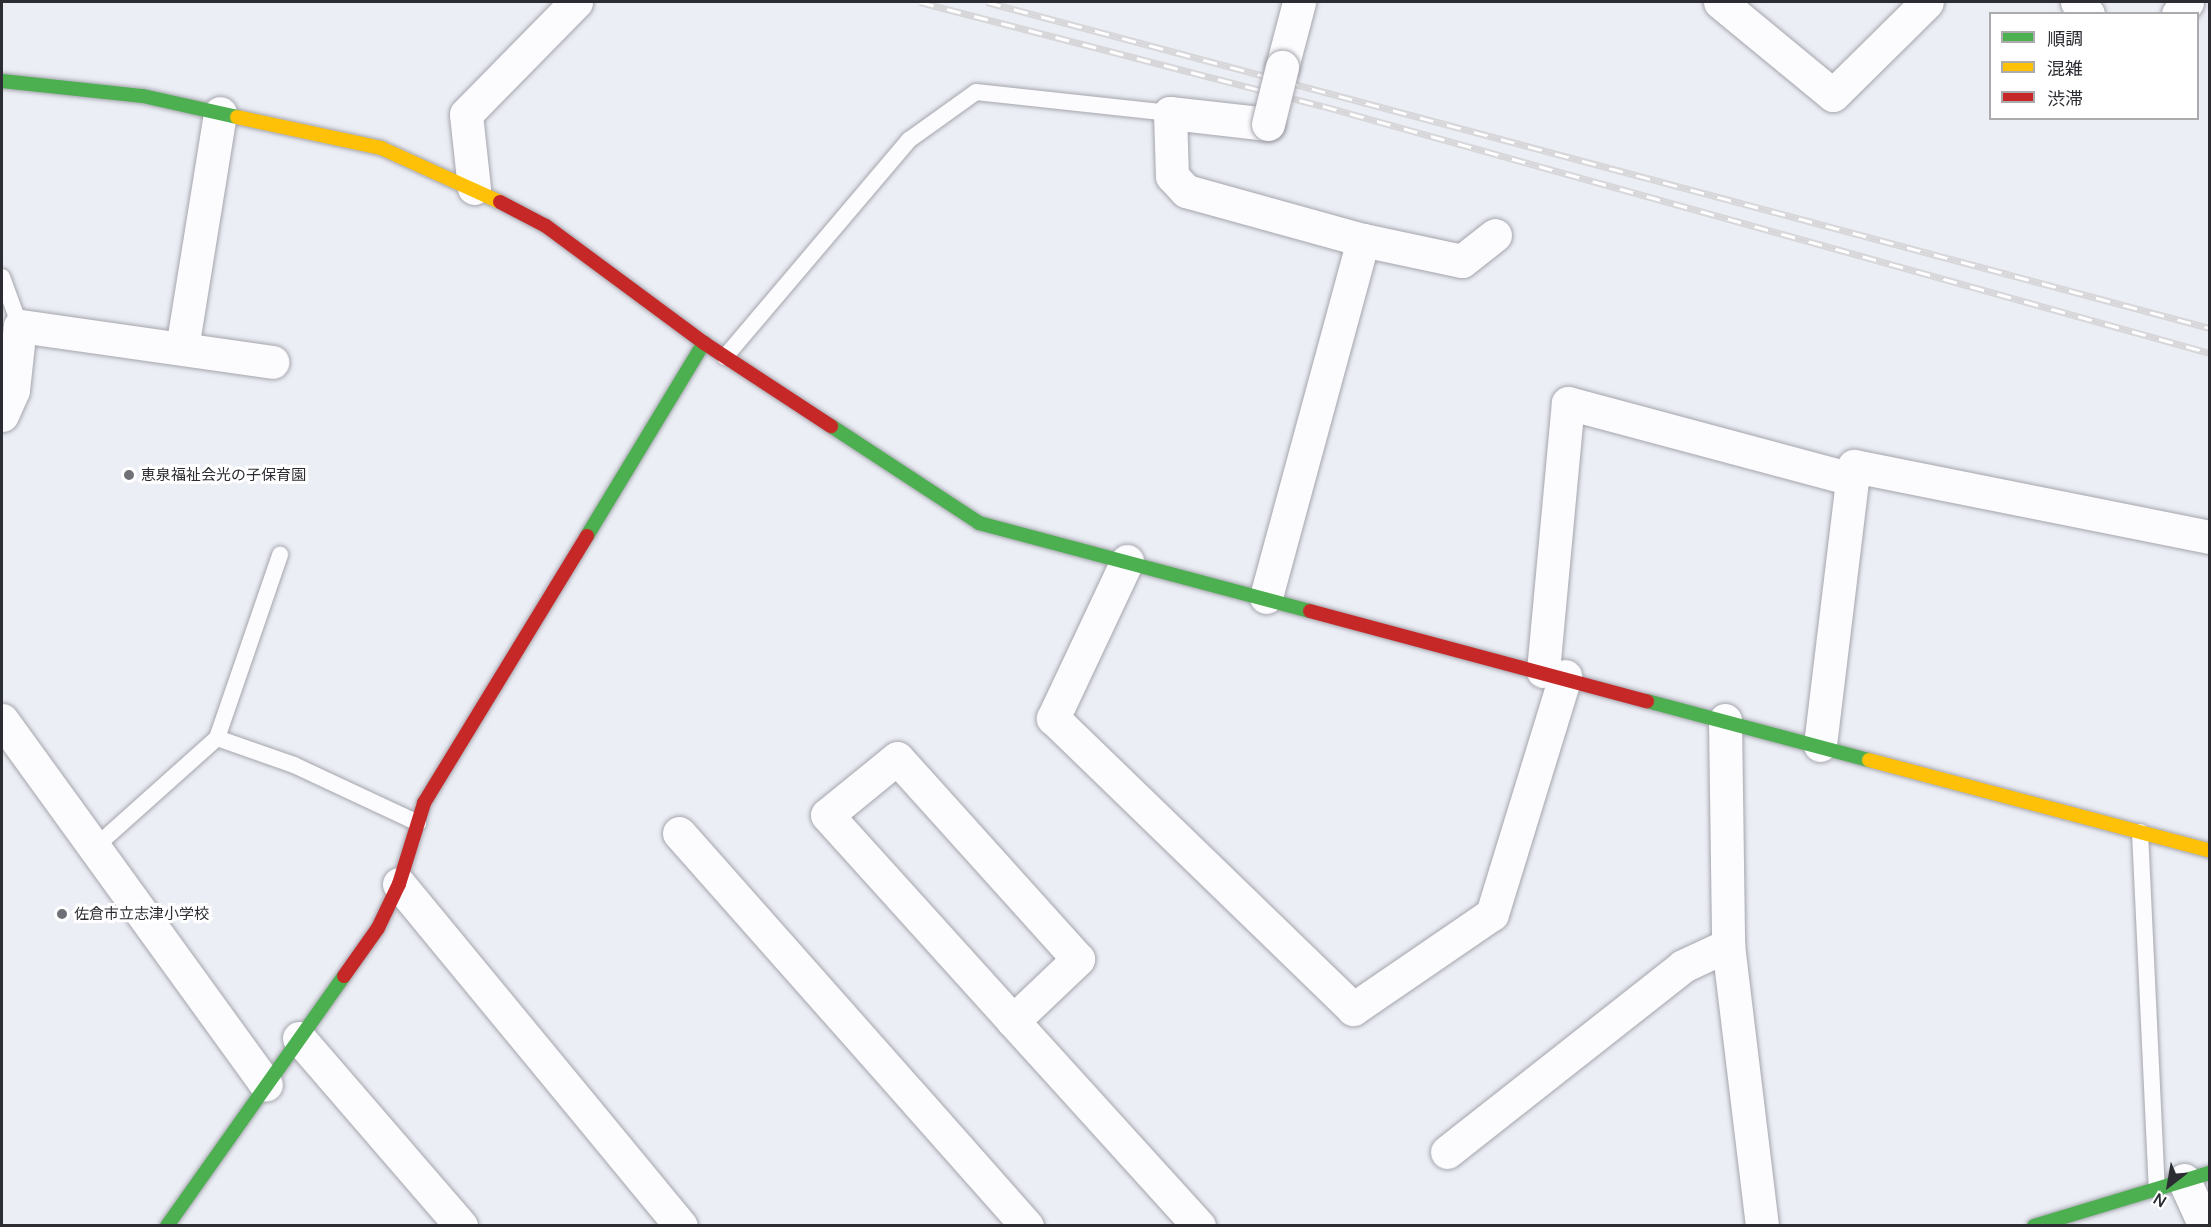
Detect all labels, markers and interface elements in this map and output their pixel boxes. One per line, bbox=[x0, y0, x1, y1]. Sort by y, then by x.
legend bbox=[1989, 12, 2199, 120]
text: 順調 bbox=[2047, 26, 2083, 50]
text: 混雑 bbox=[2047, 56, 2083, 80]
text: 渋滞 bbox=[2047, 86, 2083, 110]
place label: 恵泉福祉会光の子保育園 bbox=[141, 466, 306, 484]
marker: 恵泉福祉会光の子保育園 bbox=[122, 468, 136, 482]
place label: 佐倉市立志津小学校 bbox=[74, 905, 209, 923]
marker: 佐倉市立志津小学校 bbox=[55, 907, 69, 921]
north arrow bbox=[2139, 1155, 2199, 1215]
text: N bbox=[2149, 1188, 2170, 1213]

